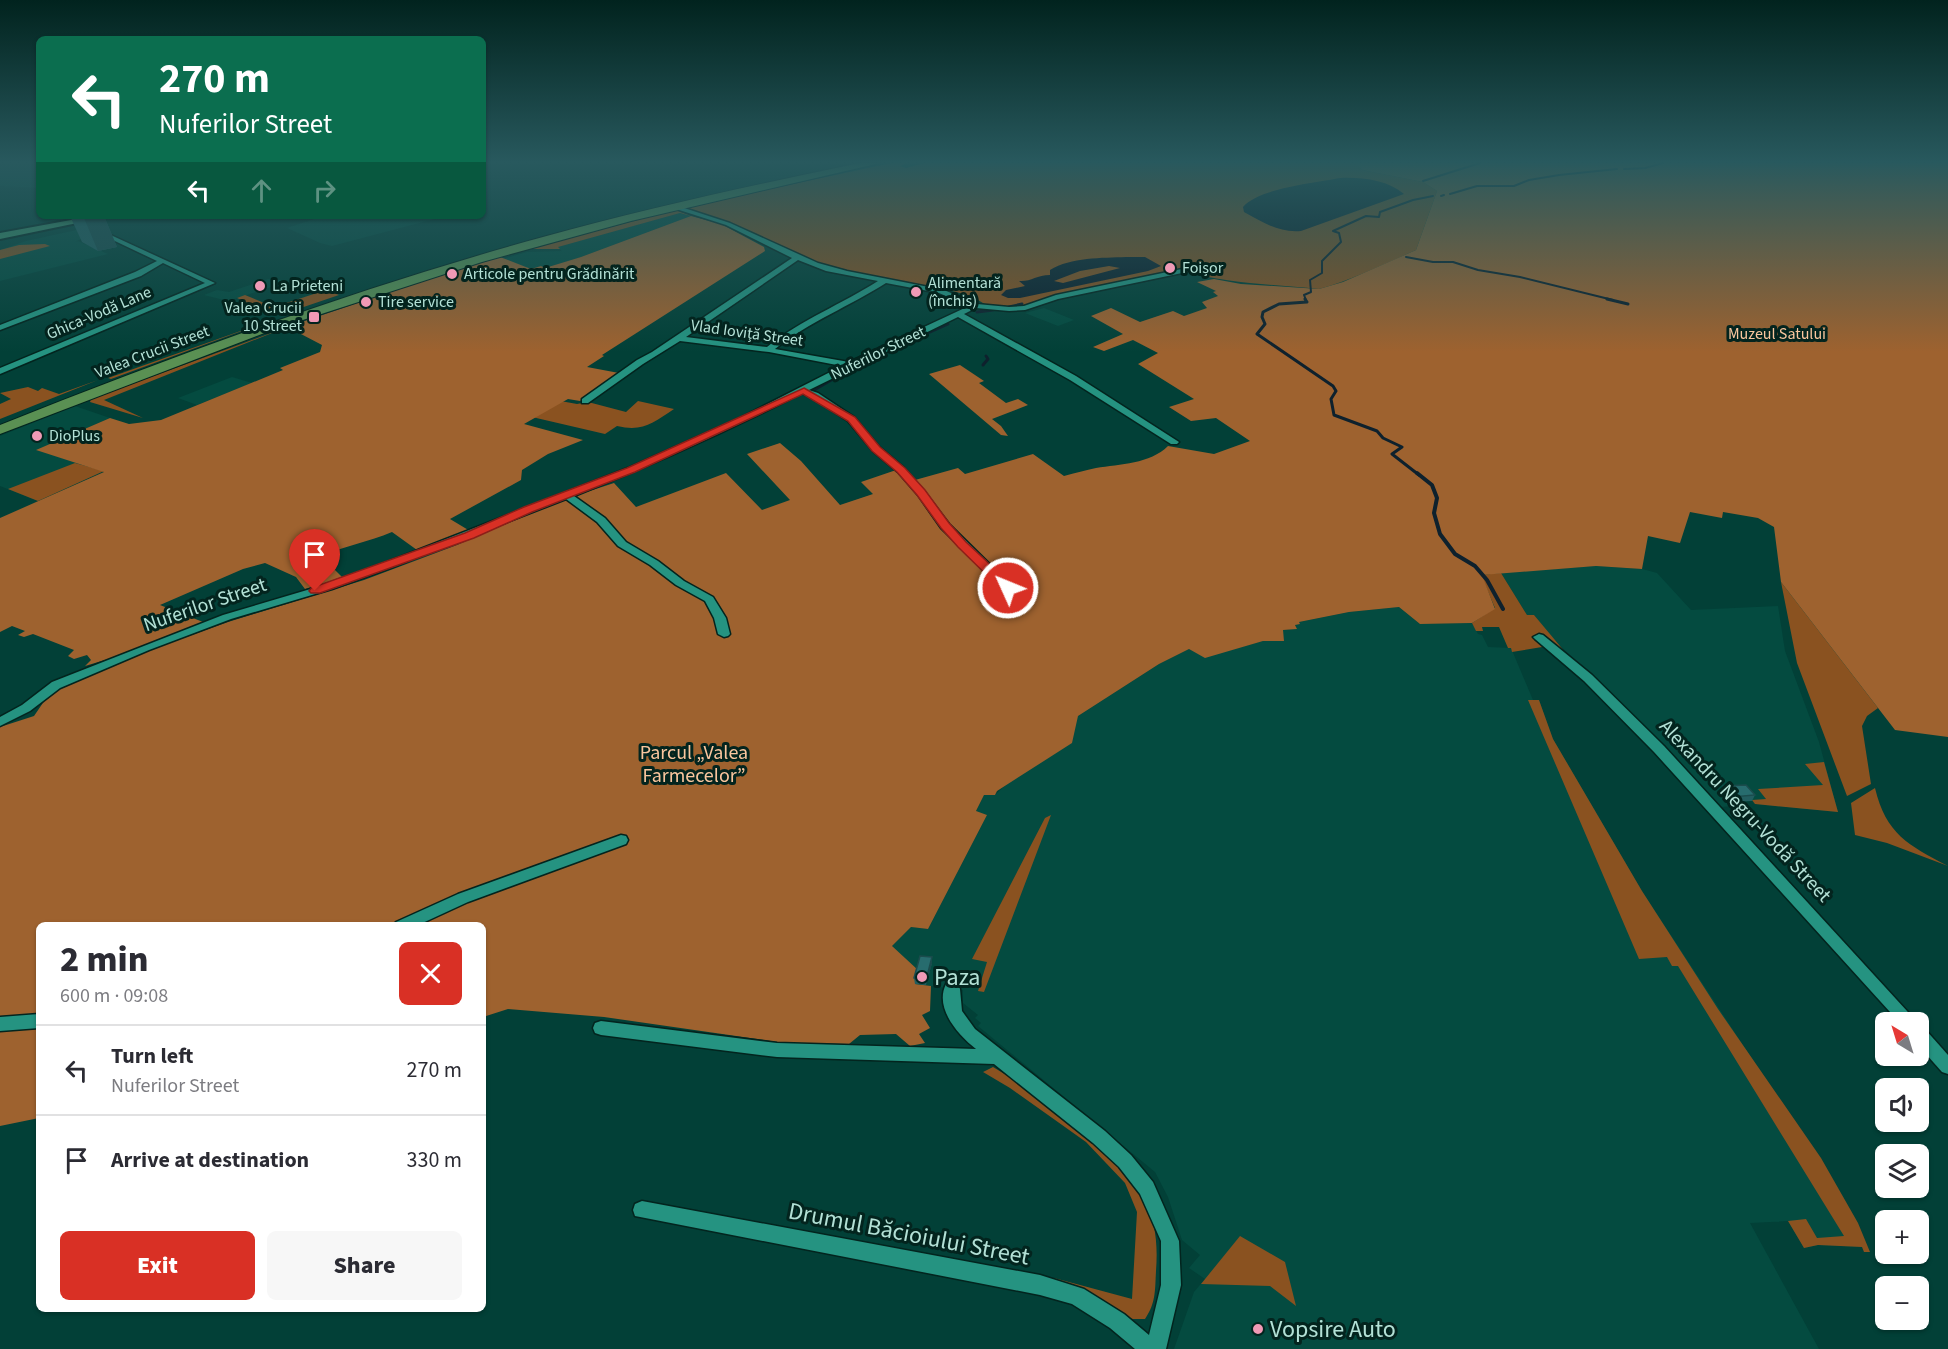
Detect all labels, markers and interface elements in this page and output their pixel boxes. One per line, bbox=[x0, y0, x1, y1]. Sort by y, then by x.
text: 270 m bbox=[159, 49, 270, 109]
icon: left bbox=[60, 60, 138, 138]
text: Nuferilor Street bbox=[159, 105, 332, 144]
icon: left bbox=[182, 174, 215, 207]
icon: ahead bbox=[245, 174, 278, 207]
icon: right bbox=[308, 174, 341, 207]
place label: Foișor bbox=[1182, 257, 1224, 279]
marker: Foișor bbox=[1163, 261, 1177, 275]
place label: Articole pentru Grădinărit bbox=[464, 263, 635, 285]
marker: Articole pentru Grădinărit bbox=[445, 267, 459, 281]
place label: Alimentară (închis) bbox=[928, 272, 1001, 312]
place label: La Prieteni bbox=[272, 275, 343, 297]
marker: La Prieteni bbox=[253, 279, 267, 293]
street label: Ghica-Vodă Lane bbox=[43, 281, 155, 345]
marker: Alimentară (închis) bbox=[909, 285, 923, 299]
place label: Tire service bbox=[378, 291, 454, 313]
marker: Tire service bbox=[359, 295, 373, 309]
place label: Valea Crucii 10 Street bbox=[224, 297, 303, 337]
marker: Valea Crucii 10 Street bbox=[307, 310, 321, 324]
street label: Vlad Ioviță Street bbox=[689, 314, 805, 352]
street label: Valea Crucii Street bbox=[92, 320, 213, 384]
street label: Nuferilor Street bbox=[827, 320, 929, 385]
park label: Muzeul Satului bbox=[1728, 323, 1826, 345]
place label: DioPlus bbox=[49, 425, 100, 447]
marker: DioPlus bbox=[30, 429, 44, 443]
pin bbox=[289, 529, 340, 591]
icon: arrive bbox=[298, 538, 331, 571]
position arrow bbox=[976, 556, 1040, 620]
street label: Nuferilor Street bbox=[140, 571, 270, 639]
street label: Alexandru Negru-Vodă Street bbox=[1653, 713, 1838, 909]
park label: Parcul „Valea Farmecelor” bbox=[640, 739, 748, 790]
text: 2 min bbox=[60, 934, 148, 985]
button: close bbox=[399, 942, 462, 1005]
place label: Paza bbox=[934, 960, 980, 995]
marker: Paza bbox=[915, 970, 929, 984]
text: 600 m · 09:08 bbox=[60, 982, 168, 1010]
north arrow bbox=[1875, 1012, 1929, 1066]
map controls bbox=[1875, 1012, 1929, 1330]
text: Turn left bbox=[111, 1040, 193, 1072]
icon: left bbox=[60, 1054, 93, 1087]
text: 270 m bbox=[407, 1054, 462, 1086]
text: Nuferilor Street bbox=[111, 1072, 239, 1100]
button: sound bbox=[1875, 1078, 1929, 1132]
icon: arrive bbox=[60, 1144, 93, 1177]
text: Arrive at destination bbox=[111, 1144, 309, 1176]
text: 330 m bbox=[407, 1144, 462, 1176]
button: layers bbox=[1875, 1144, 1929, 1198]
street label: Drumul Băcioiului Street bbox=[785, 1193, 1033, 1275]
button: + bbox=[1875, 1210, 1929, 1264]
button: Exit bbox=[60, 1231, 255, 1300]
button: Share bbox=[267, 1231, 462, 1300]
button: − bbox=[1875, 1276, 1929, 1330]
place label: Vopsire Auto bbox=[1270, 1312, 1396, 1347]
marker: Vopsire Auto bbox=[1251, 1322, 1265, 1336]

